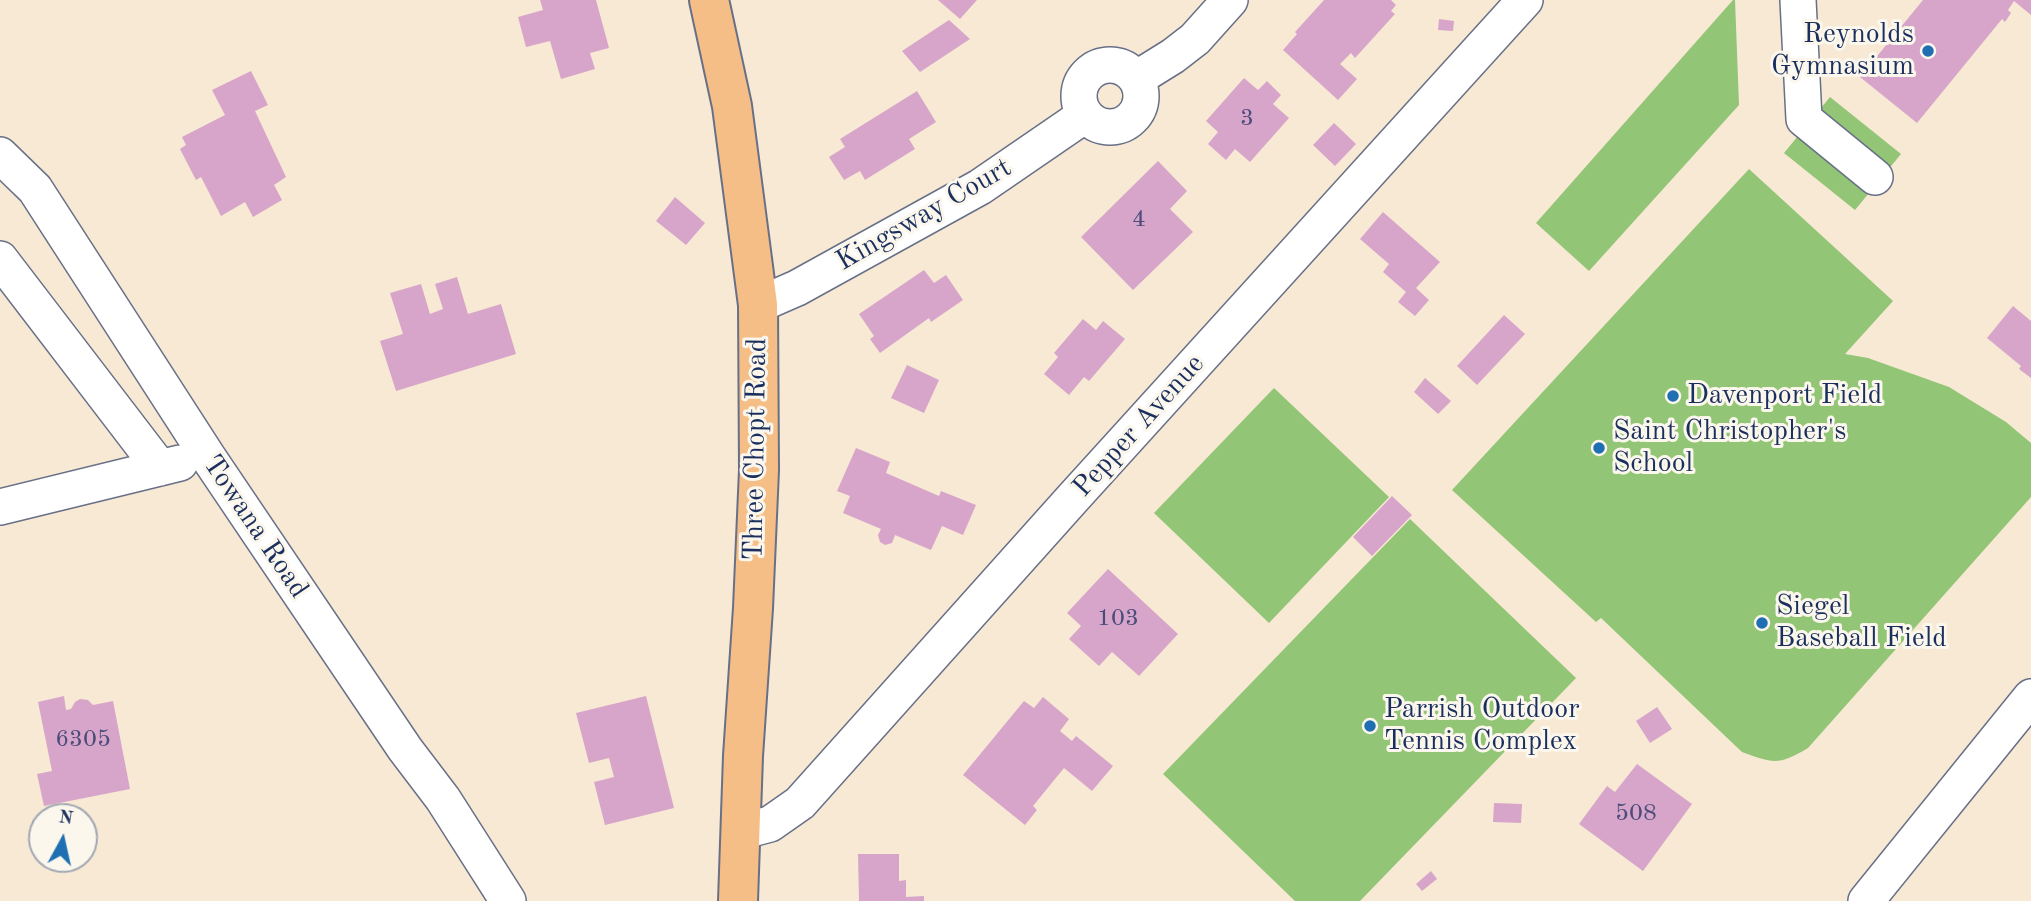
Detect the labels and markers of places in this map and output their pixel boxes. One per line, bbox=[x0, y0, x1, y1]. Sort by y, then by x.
place label: Reynolds Gymnasium bbox=[1771, 18, 1914, 84]
marker: Reynolds Gymnasium bbox=[1920, 43, 1936, 59]
place label: Davenport Field bbox=[1687, 379, 1882, 413]
marker: Davenport Field bbox=[1665, 388, 1681, 404]
place label: Saint Christopher's School bbox=[1613, 415, 1846, 481]
marker: Saint Christopher's School bbox=[1591, 440, 1607, 456]
place label: Siegel Baseball Field bbox=[1776, 590, 1947, 656]
marker: Siegel Baseball Field bbox=[1754, 615, 1770, 631]
place label: Parrish Outdoor Tennis Complex bbox=[1384, 693, 1580, 759]
marker: Parrish Outdoor Tennis Complex bbox=[1362, 718, 1378, 734]

